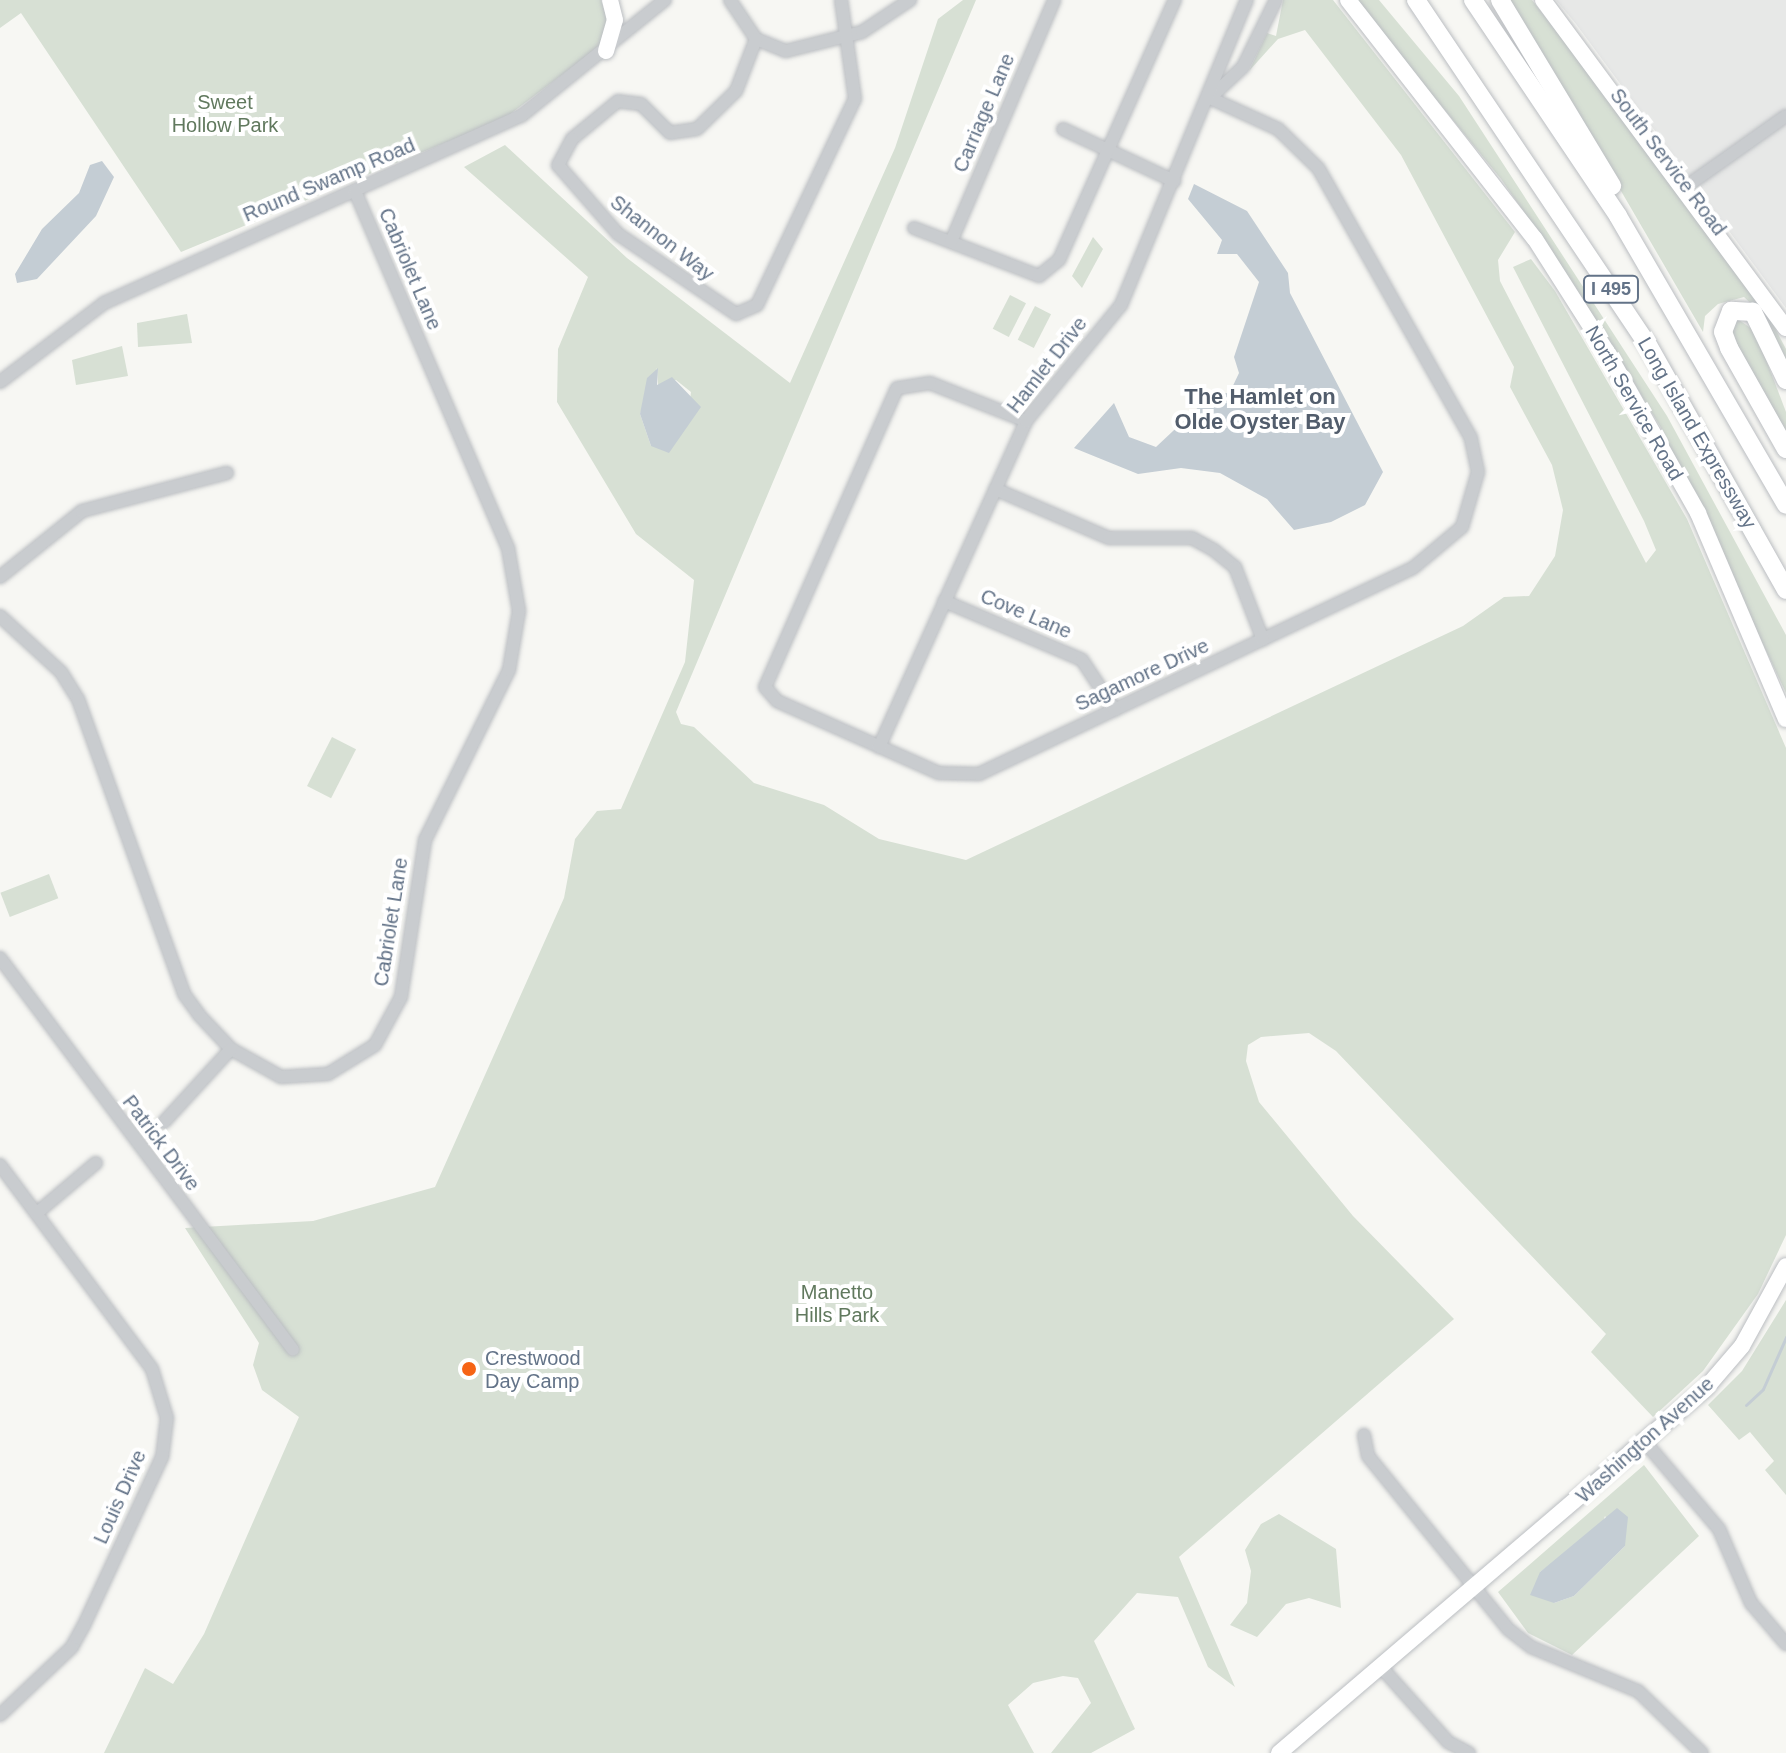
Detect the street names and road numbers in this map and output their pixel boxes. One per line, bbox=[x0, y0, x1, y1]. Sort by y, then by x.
street label: Carriage Lane bbox=[948, 50, 1020, 176]
street label: South Service Road bbox=[1605, 84, 1731, 240]
street label: Round Swamp Road bbox=[239, 133, 419, 227]
street label: Shannon Way bbox=[605, 190, 719, 286]
street label: Cabriolet Lane bbox=[374, 204, 446, 334]
road number: I 495 bbox=[1581, 275, 1641, 303]
street label: Hamlet Drive bbox=[1002, 312, 1092, 418]
street label: North Service Road bbox=[1580, 321, 1688, 485]
street label: Long Island Expressway bbox=[1632, 333, 1762, 533]
street label: Cove Lane bbox=[977, 584, 1075, 644]
street label: Sagamore Drive bbox=[1071, 634, 1213, 716]
street label: Cabriolet Lane bbox=[369, 856, 413, 988]
street label: Patrick Drive bbox=[117, 1091, 205, 1195]
street label: Washington Avenue bbox=[1571, 1372, 1719, 1508]
street label: Louis Drive bbox=[89, 1446, 151, 1548]

